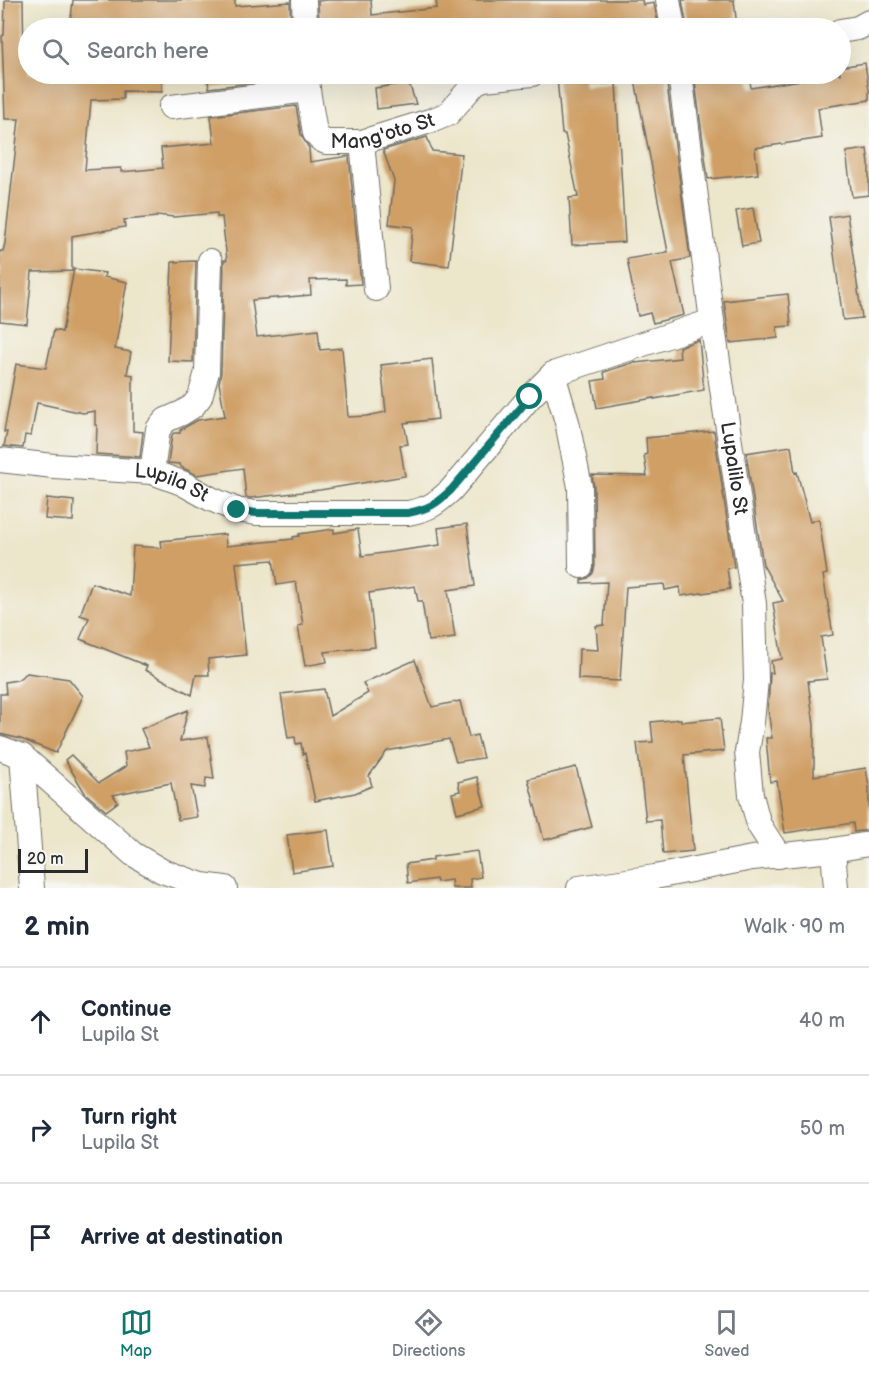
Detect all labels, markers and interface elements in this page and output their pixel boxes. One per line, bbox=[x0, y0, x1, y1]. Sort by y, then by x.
search box bbox=[18, 18, 851, 84]
icon: search bbox=[39, 35, 72, 68]
text: Search here bbox=[87, 38, 209, 65]
street label: Mang'oto St bbox=[330, 108, 438, 154]
route start bbox=[516, 383, 542, 409]
street label: Lupalilo St bbox=[715, 420, 753, 516]
street label: Lupila St bbox=[134, 459, 213, 507]
route end bbox=[223, 496, 249, 522]
scale bar bbox=[18, 846, 88, 874]
text: 20 m bbox=[27, 850, 63, 869]
text: 2 min bbox=[24, 912, 90, 943]
text: Walk · 90 m bbox=[744, 915, 845, 939]
text: Continue bbox=[81, 996, 171, 1023]
icon: ahead bbox=[24, 1005, 57, 1038]
text: 40 m bbox=[799, 1009, 845, 1033]
text: Lupila St bbox=[81, 1023, 159, 1047]
text: Turn right bbox=[81, 1104, 177, 1131]
icon: right bbox=[24, 1113, 57, 1146]
text: 50 m bbox=[800, 1117, 845, 1141]
text: Lupila St bbox=[81, 1131, 159, 1155]
icon: arrive bbox=[24, 1221, 57, 1254]
text: Arrive at destination bbox=[81, 1224, 283, 1251]
tab: Map bbox=[120, 1306, 153, 1361]
tab: Directions bbox=[392, 1306, 465, 1361]
tab: Saved bbox=[704, 1306, 749, 1361]

